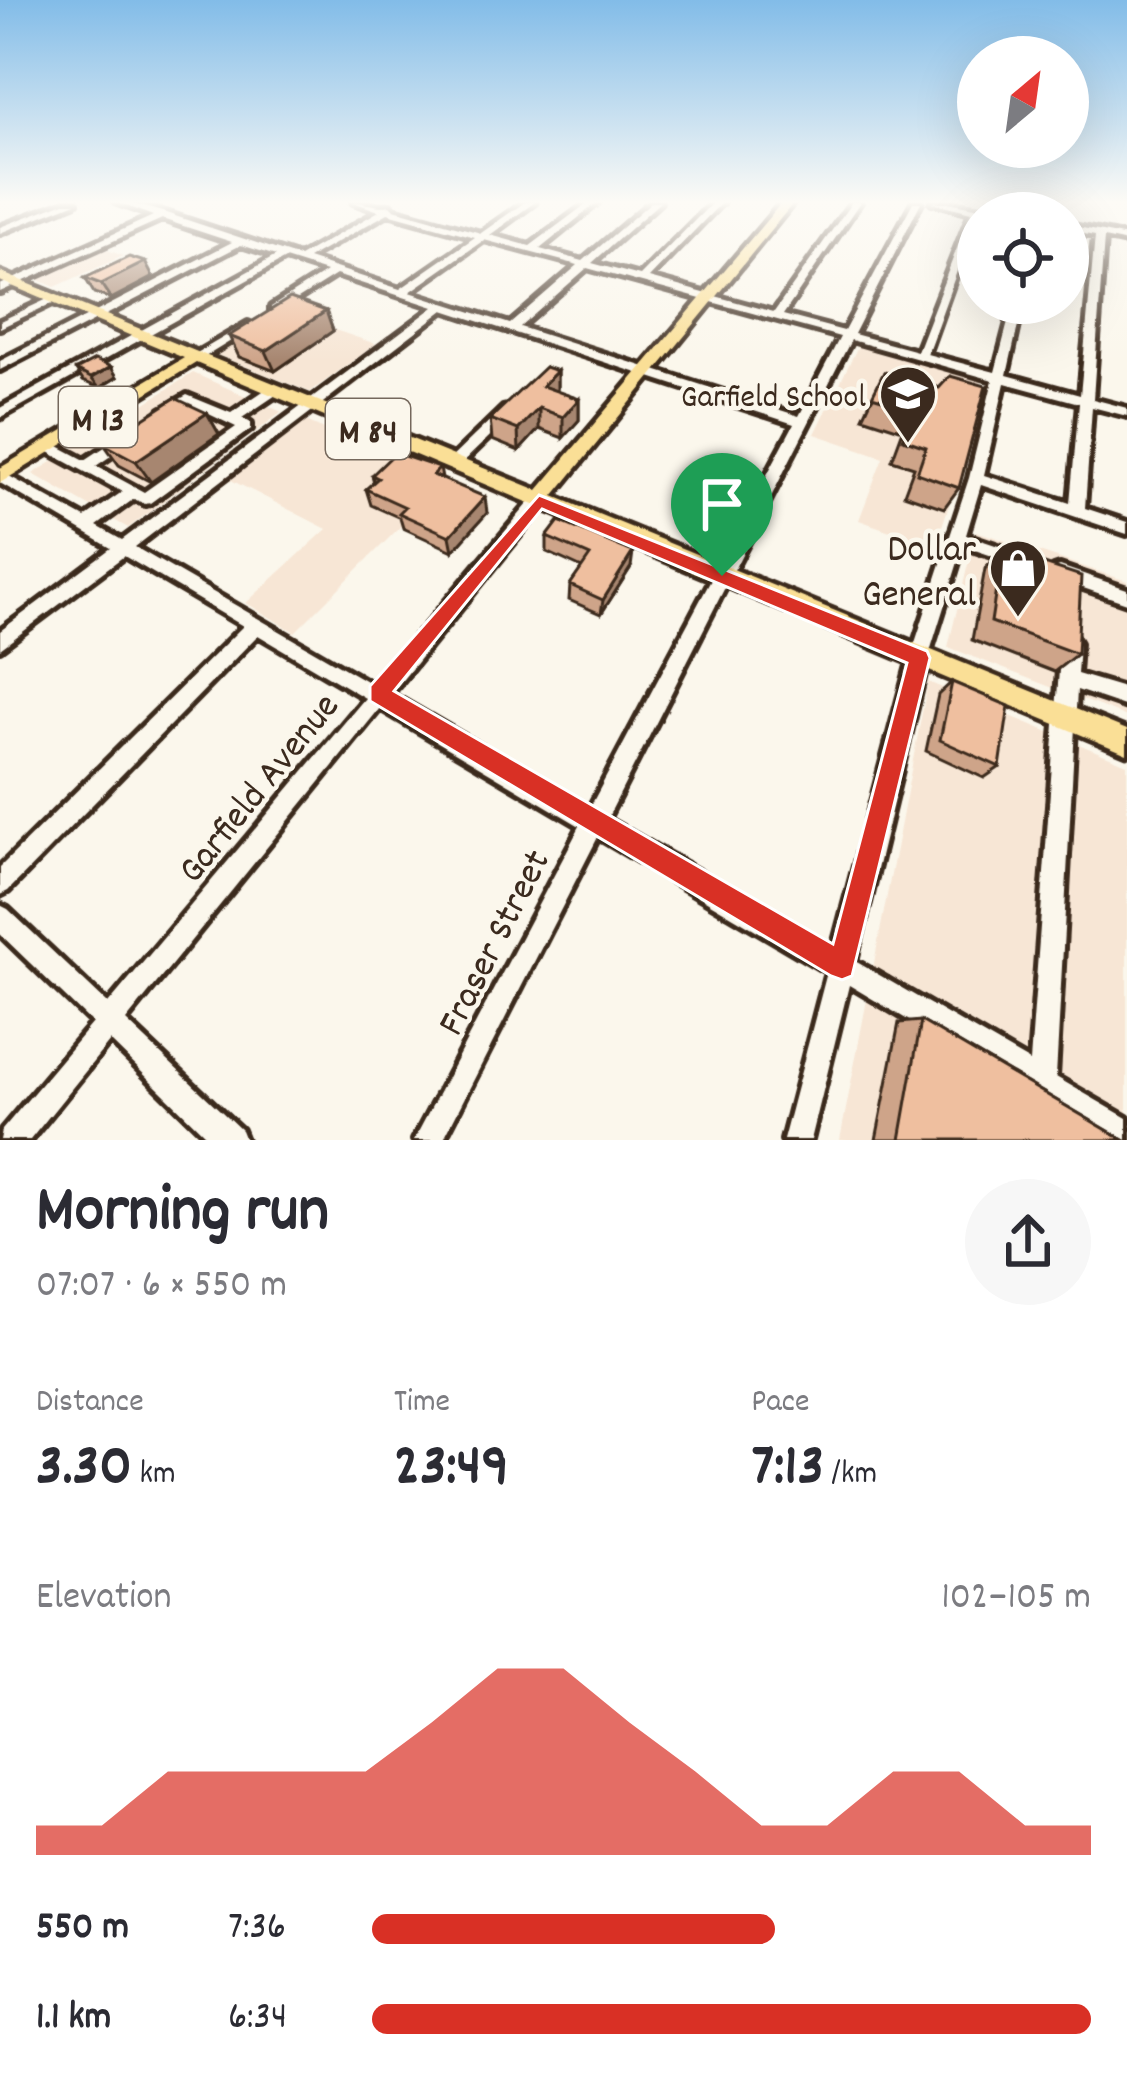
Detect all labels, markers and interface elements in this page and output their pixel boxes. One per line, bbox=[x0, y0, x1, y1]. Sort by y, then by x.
north arrow bbox=[957, 36, 1089, 168]
map controls bbox=[957, 36, 1089, 324]
button: locate bbox=[957, 192, 1089, 324]
school or university icon: Garfield School bbox=[877, 363, 939, 445]
place label: Garfield School bbox=[681, 376, 866, 423]
road number: M 13 bbox=[59, 387, 137, 447]
road number: M 84 bbox=[326, 399, 410, 459]
pin bbox=[671, 453, 773, 576]
icon: arrive bbox=[689, 471, 755, 537]
place label: Dollar General bbox=[862, 525, 977, 625]
shop icon: Dollar General bbox=[987, 537, 1049, 619]
street label: Garfield Avenue bbox=[167, 683, 355, 897]
street label: Fraser Street bbox=[426, 842, 567, 1046]
text: Morning run bbox=[36, 1168, 329, 1262]
button: share bbox=[965, 1179, 1091, 1305]
text: 07:07 · 6 × 550 m bbox=[36, 1260, 287, 1315]
text: Distance bbox=[36, 1380, 144, 1427]
text: Time bbox=[394, 1380, 450, 1427]
text: Pace bbox=[751, 1380, 810, 1427]
text: 3.30 bbox=[36, 1427, 132, 1513]
text: 23:49 bbox=[394, 1427, 509, 1513]
text: 7:13 bbox=[751, 1427, 824, 1513]
text: km bbox=[132, 1452, 176, 1499]
text: /km bbox=[824, 1452, 877, 1499]
text: Elevation bbox=[36, 1572, 172, 1627]
text: 102–105 m bbox=[941, 1572, 1091, 1627]
text: 550 m bbox=[36, 1902, 129, 1957]
text: 7:36 bbox=[228, 1902, 286, 1957]
text: 1.1 km bbox=[36, 1992, 111, 2047]
text: 6:34 bbox=[228, 1992, 287, 2047]

